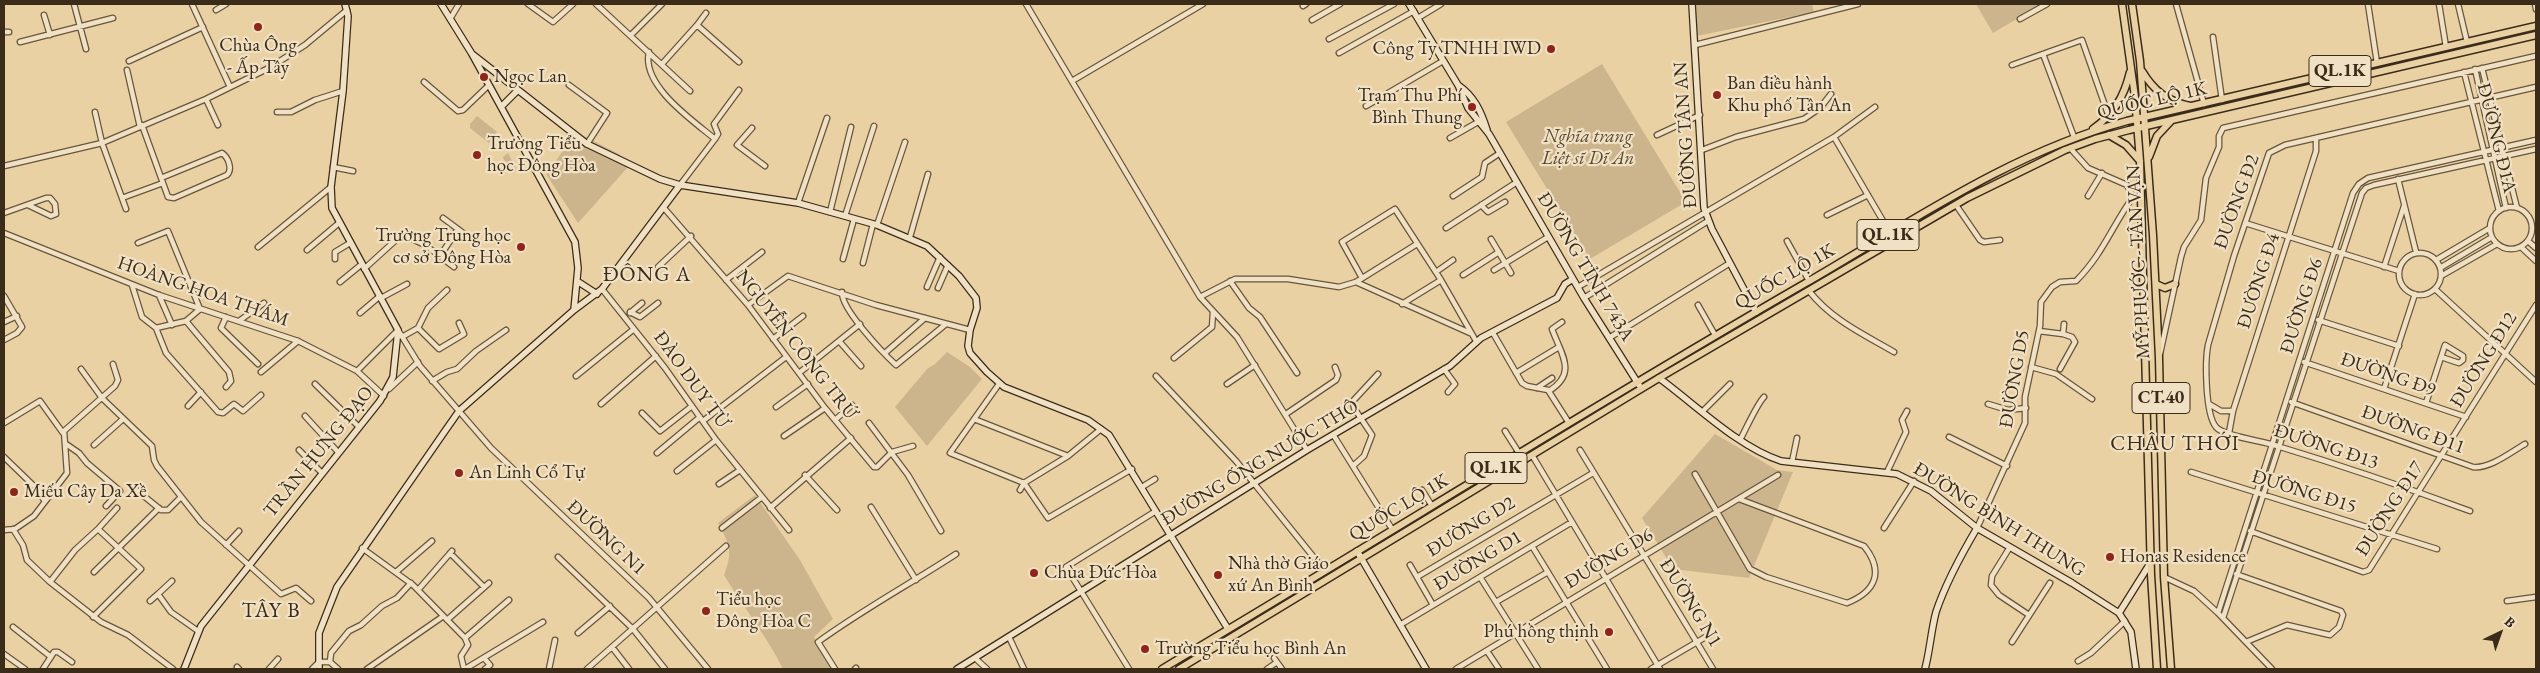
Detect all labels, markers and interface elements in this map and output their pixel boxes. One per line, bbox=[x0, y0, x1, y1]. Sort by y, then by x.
marker: Chùa Ông - Ấp Tây bbox=[252, 21, 264, 33]
place label: Chùa Ông - Ấp Tây bbox=[219, 35, 297, 79]
place label: Công Ty TNHH IWD bbox=[1373, 38, 1541, 60]
marker: Công Ty TNHH IWD bbox=[1545, 43, 1557, 55]
road number: QL.1K bbox=[2309, 56, 2371, 86]
street label: ĐƯỜNG TÂN AN bbox=[1670, 61, 1702, 209]
place label: Ngọc Lan bbox=[494, 66, 567, 88]
marker: Ngọc Lan bbox=[478, 71, 490, 83]
place label: Ban điều hành Khu phố Tân An bbox=[1727, 73, 1851, 117]
street label: QUỐC LỘ 1K bbox=[2095, 77, 2209, 125]
street label: ĐƯỜNG Đ1A bbox=[2471, 81, 2521, 195]
place label: Trạm Thu Phí Bình Thung bbox=[1357, 85, 1462, 129]
marker: Ban điều hành Khu phố Tân An bbox=[1711, 89, 1723, 101]
marker: Trạm Thu Phí Bình Thung bbox=[1466, 101, 1478, 113]
park label: Nghĩa trang Liệt sĩ Dĩ An bbox=[1542, 126, 1634, 170]
place label: Trường Tiểu học Đông Hòa bbox=[487, 133, 596, 177]
marker: Trường Tiểu học Đông Hòa bbox=[471, 149, 483, 161]
street label: ĐƯỜNG Đ2 bbox=[2209, 152, 2265, 252]
street label: MỸ PHƯỚC - TÂN VẠN bbox=[2123, 164, 2155, 360]
street label: ĐƯỜNG TỈNH 743A bbox=[1532, 188, 1638, 346]
road number: QL.1K bbox=[1857, 220, 1919, 250]
place label: Trường Trung học cơ sở Đông Hòa bbox=[375, 225, 511, 269]
street label: ĐƯỜNG Đ4 bbox=[2233, 230, 2285, 332]
street label: QUỐC LỘ 1K bbox=[1731, 239, 1839, 315]
marker: Trường Trung học cơ sở Đông Hòa bbox=[515, 241, 527, 253]
street label: HOÀNG HOA THÁM bbox=[114, 252, 292, 332]
street label: ĐƯỜNG Đ6 bbox=[2276, 255, 2328, 357]
district label: ĐÔNG A bbox=[602, 262, 692, 288]
street label: NGUYỄN CÔNG TRỨ bbox=[730, 266, 862, 424]
street label: ĐƯỜNG Đ12 bbox=[2446, 308, 2522, 412]
street label: ĐÀO DUY TỪ bbox=[648, 327, 734, 433]
street label: ĐƯỜNG D5 bbox=[1995, 328, 2035, 430]
street label: ĐƯỜNG Đ9 bbox=[2337, 348, 2439, 402]
street label: TRẦN HƯNG ĐẠO bbox=[259, 382, 379, 522]
road number: CT.40 bbox=[2132, 382, 2190, 413]
street label: ĐƯỜNG ỐNG NƯỚC THÔ bbox=[1157, 395, 1363, 531]
street label: ĐƯỜNG Đ11 bbox=[2358, 401, 2468, 459]
street label: ĐƯỜNG Đ13 bbox=[2271, 419, 2381, 475]
district label: CHÂU THỚI bbox=[2109, 431, 2241, 457]
road number: QL.1K bbox=[1465, 452, 1527, 483]
street label: ĐƯỜNG Đ17 bbox=[2351, 457, 2429, 561]
street label: ĐƯỜNG BÌNH THUNG bbox=[1909, 458, 2089, 582]
place label: An Linh Cổ Tự bbox=[469, 462, 585, 484]
street label: ĐƯỜNG Đ15 bbox=[2249, 465, 2359, 519]
marker: An Linh Cổ Tự bbox=[453, 467, 465, 479]
street label: QUỐC LỘ 1K bbox=[1345, 469, 1453, 547]
place label: Miếu Cây Da Xề bbox=[24, 481, 147, 503]
marker: Miếu Cây Da Xề bbox=[8, 486, 20, 498]
street label: ĐƯỜNG D2 bbox=[1423, 492, 1519, 562]
street label: ĐƯỜNG N1 bbox=[562, 496, 650, 580]
street label: ĐƯỜNG D6 bbox=[1561, 524, 1657, 594]
street label: ĐƯỜNG D1 bbox=[1430, 526, 1526, 596]
place label: Honas Residence bbox=[2120, 546, 2246, 568]
marker: Honas Residence bbox=[2104, 551, 2116, 563]
place label: Nhà thờ Giáo xứ An Bình bbox=[1228, 553, 1329, 597]
street label: ĐƯỜNG N1 bbox=[1654, 555, 1726, 651]
place label: Chùa Đức Hòa bbox=[1044, 562, 1157, 584]
marker: Chùa Đức Hòa bbox=[1028, 567, 1040, 579]
marker: Nhà thờ Giáo xứ An Bình bbox=[1212, 569, 1224, 581]
place label: Tiểu học Đông Hòa C bbox=[716, 589, 811, 633]
district label: TÂY B bbox=[241, 598, 301, 624]
marker: Tiểu học Đông Hòa C bbox=[700, 605, 712, 617]
north arrow bbox=[2475, 608, 2525, 658]
text: B bbox=[2501, 612, 2519, 631]
place label: Phú hồng thịnh bbox=[1483, 621, 1599, 643]
marker: Phú hồng thịnh bbox=[1603, 626, 1615, 638]
place label: Trường Tiểu học Bình An bbox=[1155, 638, 1346, 660]
marker: Trường Tiểu học Bình An bbox=[1139, 643, 1151, 655]

